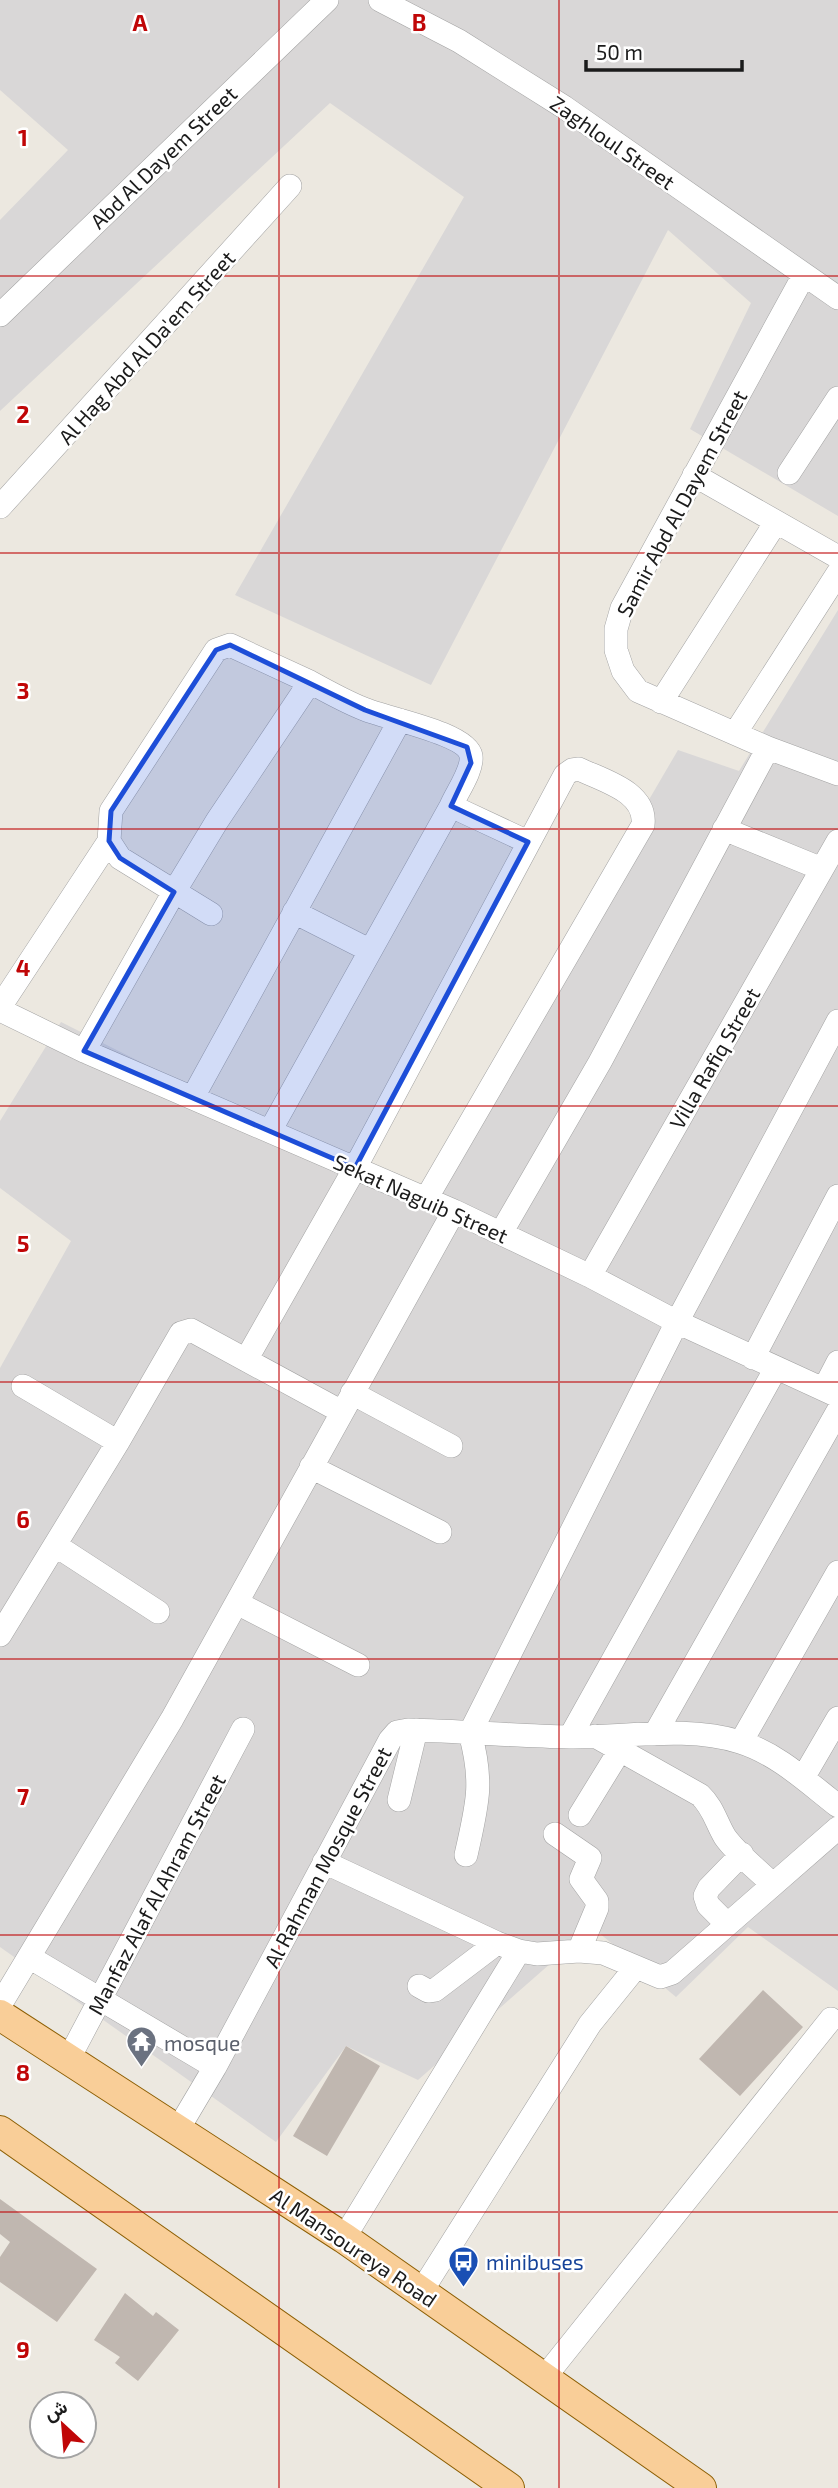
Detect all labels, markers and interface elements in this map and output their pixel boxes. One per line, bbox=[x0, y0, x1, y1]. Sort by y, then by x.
text: A bbox=[132, 8, 148, 36]
text: B bbox=[412, 8, 426, 36]
scale bar bbox=[586, 28, 742, 72]
text: 50 m bbox=[596, 39, 643, 64]
street label: Abd Al Dayem Street bbox=[85, 81, 241, 233]
street label: Zaghloul Street bbox=[546, 90, 680, 194]
text: 1 bbox=[18, 123, 28, 151]
street label: Al Hag Abd Al Da'em Street bbox=[53, 245, 239, 449]
street label: Samir Abd Al Dayem Street bbox=[611, 385, 751, 621]
text: 2 bbox=[16, 400, 30, 428]
text: 3 bbox=[16, 676, 30, 704]
text: 4 bbox=[16, 953, 30, 981]
street label: Villa Rafiq Street bbox=[663, 983, 765, 1133]
street label: Sekat Naguib Street bbox=[330, 1148, 512, 1248]
text: 5 bbox=[17, 1229, 29, 1257]
text: 6 bbox=[16, 1505, 30, 1533]
street label: Al Rahman Mosque Street bbox=[258, 1742, 396, 1972]
street label: Manfaz Alaf Al Ahram Street bbox=[82, 1769, 230, 2019]
text: 7 bbox=[17, 1782, 29, 1810]
temple icon: mosque bbox=[124, 2025, 158, 2069]
place label: mosque bbox=[164, 2030, 240, 2055]
text: 8 bbox=[16, 2058, 30, 2086]
street label: Al Mansoureya Road bbox=[266, 2182, 442, 2312]
bus stop icon: minibuses bbox=[446, 2244, 480, 2288]
place label: minibuses bbox=[486, 2249, 584, 2274]
text: 9 bbox=[16, 2335, 30, 2363]
north arrow bbox=[28, 2390, 98, 2460]
text: ش bbox=[40, 2394, 71, 2426]

